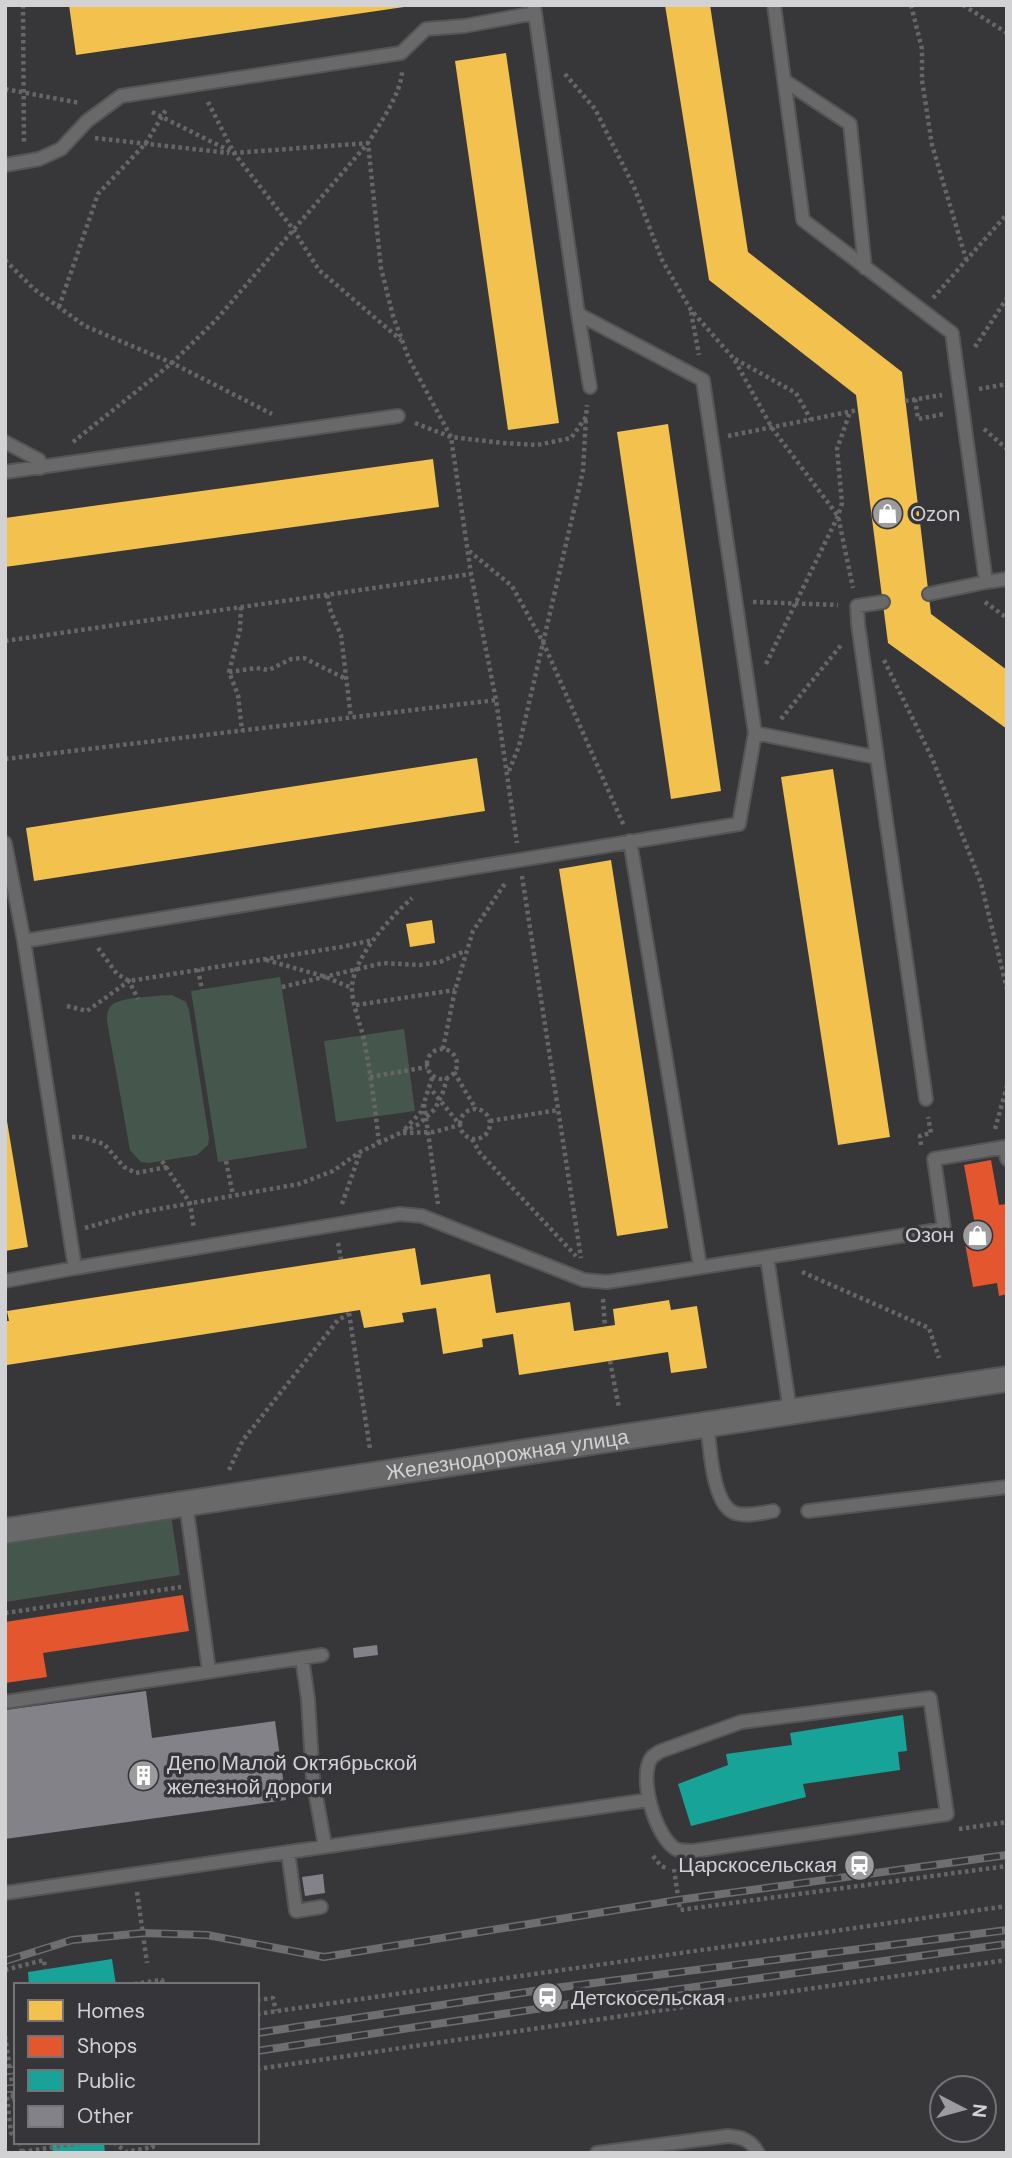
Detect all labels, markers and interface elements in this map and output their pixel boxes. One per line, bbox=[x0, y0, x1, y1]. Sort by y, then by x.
shop icon: Ozon bbox=[870, 497, 904, 531]
place label: Ozon bbox=[910, 500, 960, 528]
shop icon: Озон bbox=[960, 1218, 994, 1252]
place label: Озон bbox=[905, 1221, 954, 1249]
street label: Железнодорожная улица bbox=[384, 1423, 631, 1487]
place label: Депо Малой Октябрьской железной дороги bbox=[167, 1749, 417, 1801]
building icon: Депо Малой Октябрьской железной дороги bbox=[127, 1758, 161, 1792]
station icon: Царскосельская bbox=[843, 1848, 877, 1882]
place label: Царскосельская bbox=[678, 1851, 837, 1879]
station icon: Детскосельская bbox=[531, 1981, 565, 2015]
legend bbox=[14, 1983, 259, 2144]
place label: Детскосельская bbox=[571, 1984, 725, 2012]
text: Homes bbox=[77, 1997, 145, 2025]
text: Shops bbox=[77, 2032, 137, 2060]
text: Public bbox=[77, 2067, 136, 2095]
north arrow bbox=[928, 2074, 998, 2144]
text: Other bbox=[77, 2102, 133, 2130]
text: N bbox=[966, 2103, 993, 2119]

